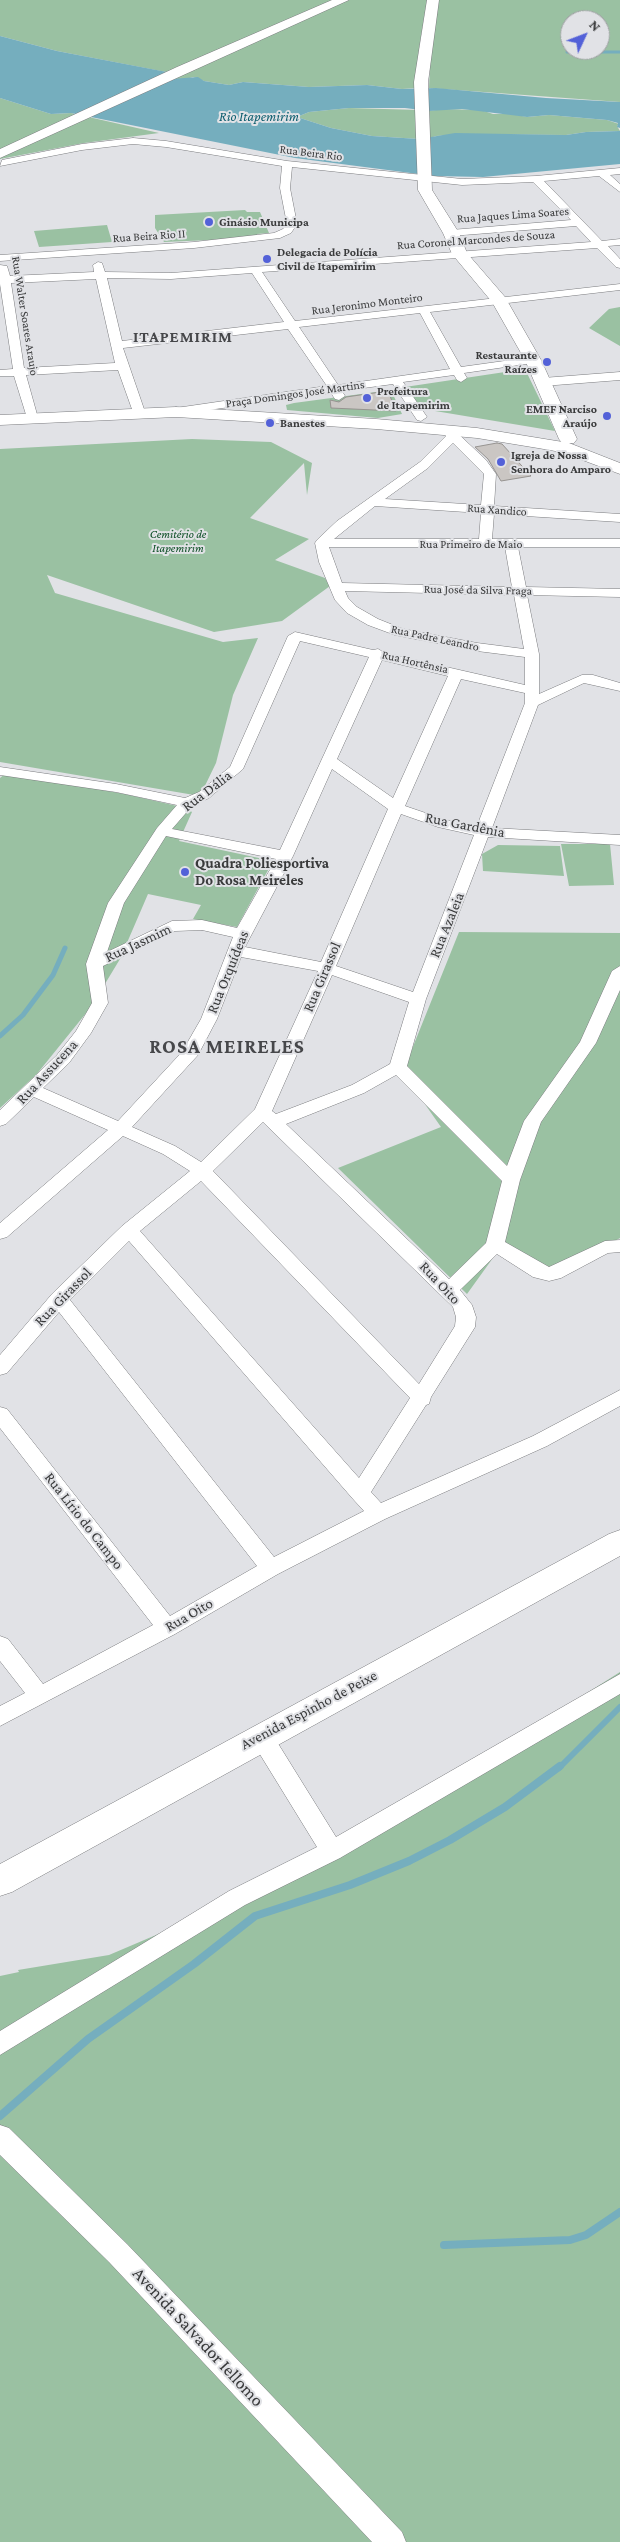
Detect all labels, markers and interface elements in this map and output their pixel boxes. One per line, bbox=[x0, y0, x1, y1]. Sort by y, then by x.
north arrow bbox=[560, 10, 610, 60]
text: N bbox=[586, 16, 604, 34]
water label: Rio Itapemirim bbox=[219, 109, 299, 125]
street label: Rua Beira Rio bbox=[279, 142, 343, 164]
street label: Rua Jaques Lima Soares bbox=[457, 204, 569, 226]
place label: Ginásio Municipa bbox=[219, 215, 309, 229]
marker: Ginásio Municipa bbox=[203, 216, 215, 228]
street label: Rua Beira Rio II bbox=[112, 226, 186, 246]
street label: Rua Coronel Marcondes de Souza bbox=[396, 227, 556, 253]
place label: Delegacia de Polícia Civil de Itapemirim bbox=[277, 245, 378, 273]
marker: Delegacia de Polícia Civil de Itapemirim bbox=[261, 253, 273, 265]
street label: Rua Walter Soares Araujo bbox=[8, 255, 42, 377]
street label: Rua Jeronimo Monteiro bbox=[311, 290, 423, 318]
district label: ITAPEMIRIM bbox=[132, 327, 234, 347]
place label: Restaurante Raízes bbox=[475, 348, 537, 376]
marker: Restaurante Raízes bbox=[541, 356, 553, 368]
street label: Praça Domingos José Martins bbox=[225, 377, 365, 411]
place label: Prefeitura de Itapemirim bbox=[377, 384, 450, 412]
marker: Prefeitura de Itapemirim bbox=[361, 392, 373, 404]
place label: EMEF Narciso Araújo bbox=[526, 402, 597, 430]
marker: EMEF Narciso Araújo bbox=[601, 410, 613, 422]
place label: Banestes bbox=[280, 416, 325, 430]
marker: Banestes bbox=[264, 417, 276, 429]
place label: Igreja de Nossa Senhora do Amparo bbox=[511, 448, 611, 476]
marker: Igreja de Nossa Senhora do Amparo bbox=[495, 456, 507, 468]
street label: Rua Xandico bbox=[467, 501, 527, 519]
park label: Cemitério de Itapemirim bbox=[150, 527, 206, 555]
street label: Rua Primeiro de Maio bbox=[420, 537, 522, 551]
street label: Rua José da Silva Fraga bbox=[424, 582, 532, 598]
street label: Rua Padre Leandro bbox=[390, 622, 480, 654]
street label: Rua Hortênsia bbox=[380, 647, 450, 677]
street label: Rua Dália bbox=[179, 766, 235, 816]
street label: Rua Gardênia bbox=[424, 808, 506, 842]
place label: Quadra Poliesportiva Do Rosa Meireles bbox=[195, 854, 329, 889]
marker: Quadra Poliesportiva Do Rosa Meireles bbox=[179, 866, 191, 878]
street label: Rua Azaleia bbox=[426, 890, 468, 960]
street label: Rua Jasmim bbox=[102, 920, 174, 966]
street label: Rua Orquídeas bbox=[203, 928, 253, 1016]
street label: Rua Girassol bbox=[299, 939, 345, 1015]
district label: ROSA MEIRELES bbox=[148, 1035, 306, 1059]
street label: Rua Assucena bbox=[13, 1036, 81, 1108]
street label: Rua Oito bbox=[416, 1258, 464, 1308]
street label: Rua Girassol bbox=[31, 1264, 95, 1330]
street label: Rua Lírio do Campo bbox=[41, 1469, 127, 1573]
street label: Rua Oito bbox=[162, 1594, 216, 1636]
street label: Avenida Espinho de Peixe bbox=[238, 1666, 380, 1754]
street label: Avenida Salvador Iellomo bbox=[128, 2263, 268, 2411]

